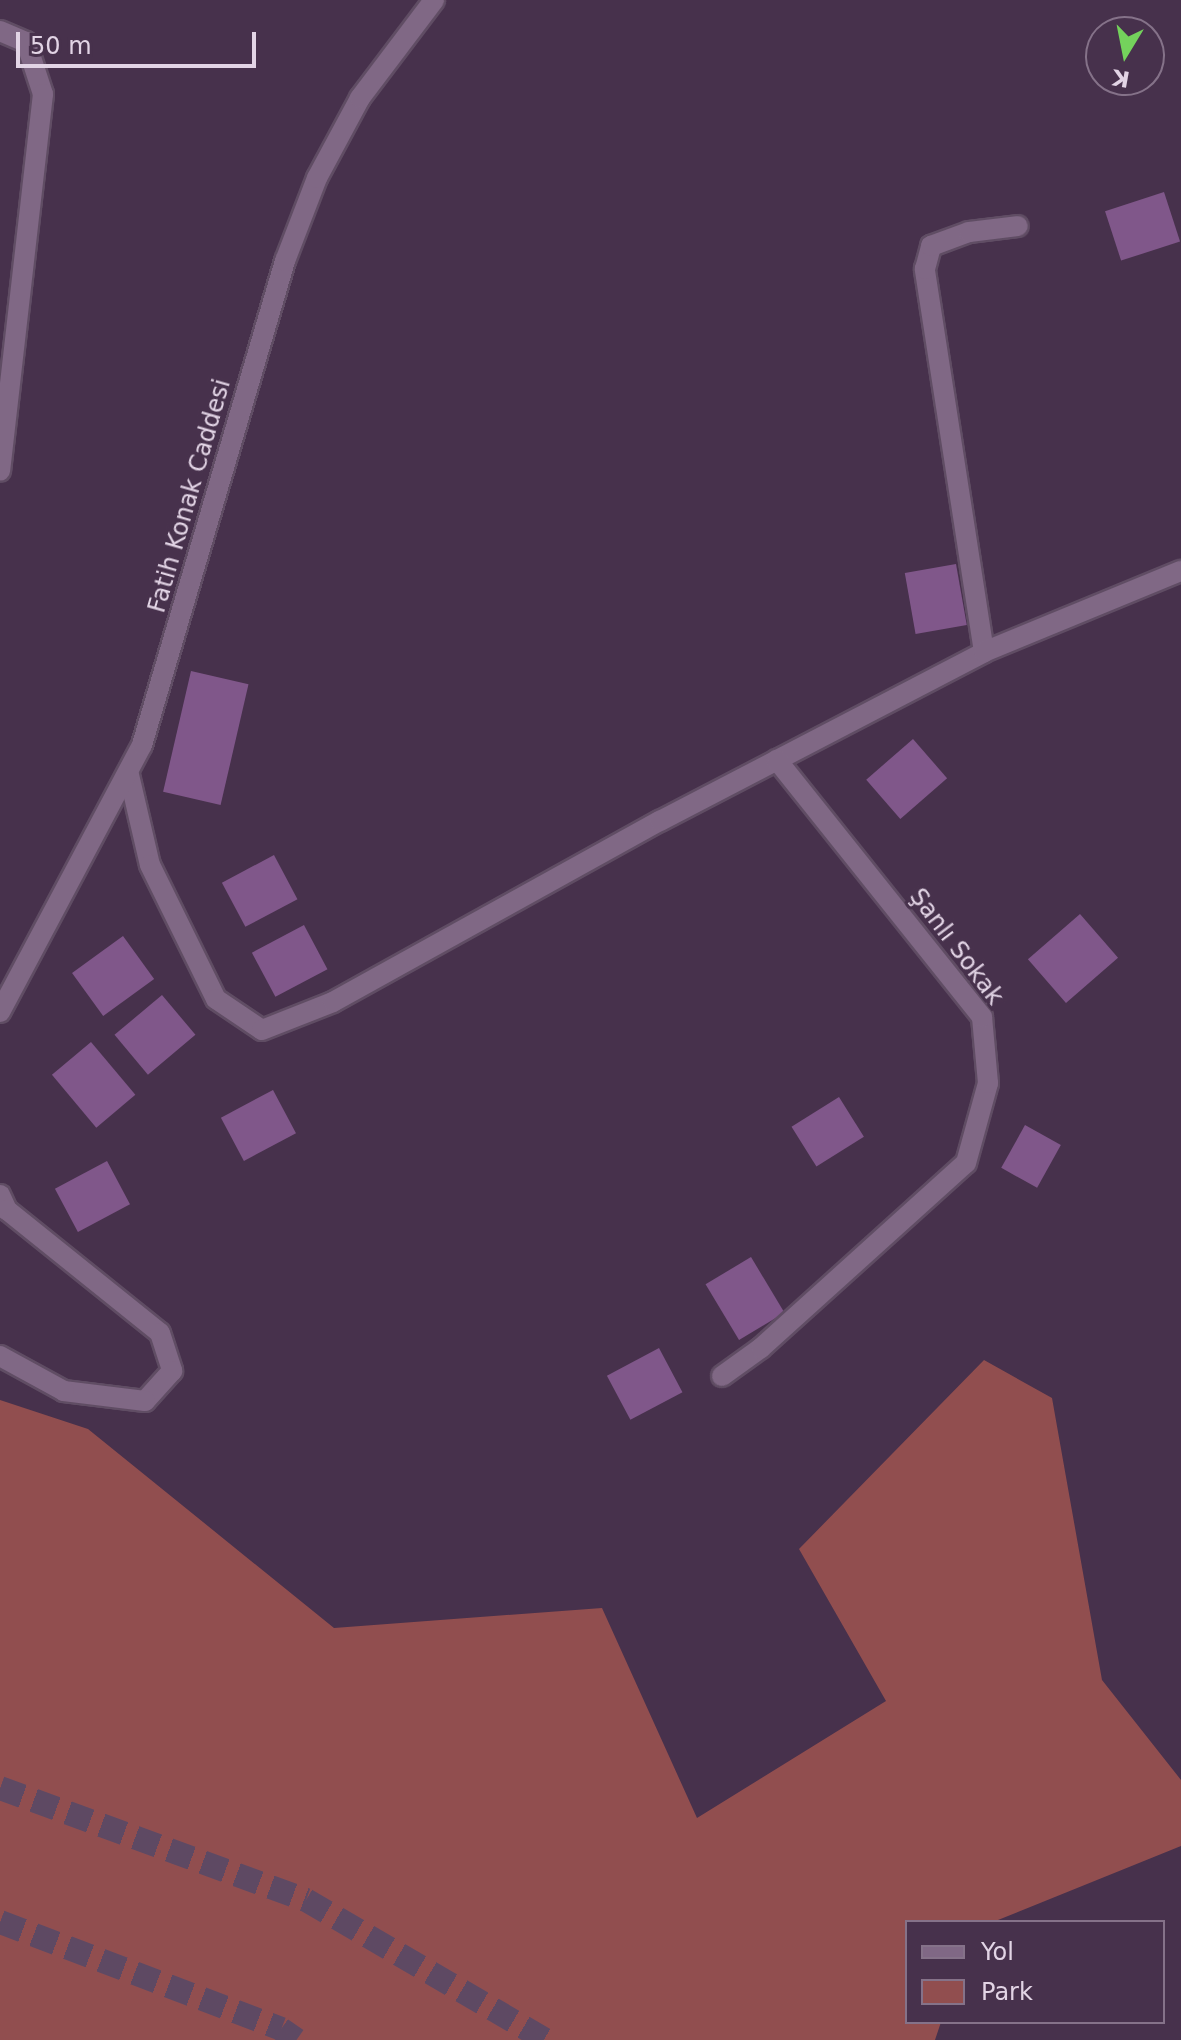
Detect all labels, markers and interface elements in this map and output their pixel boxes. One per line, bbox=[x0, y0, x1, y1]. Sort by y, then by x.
scale bar bbox=[20, 16, 260, 66]
north arrow bbox=[1085, 16, 1165, 96]
text: 50 m bbox=[30, 32, 92, 60]
text: K bbox=[1111, 64, 1132, 92]
street label: Fatih Konak Caddesi bbox=[143, 376, 237, 616]
street label: Şanlı Sokak bbox=[903, 883, 1009, 1011]
legend bbox=[905, 1920, 1165, 2024]
text: Yol bbox=[981, 1938, 1014, 1966]
text: Park bbox=[981, 1978, 1033, 2006]

